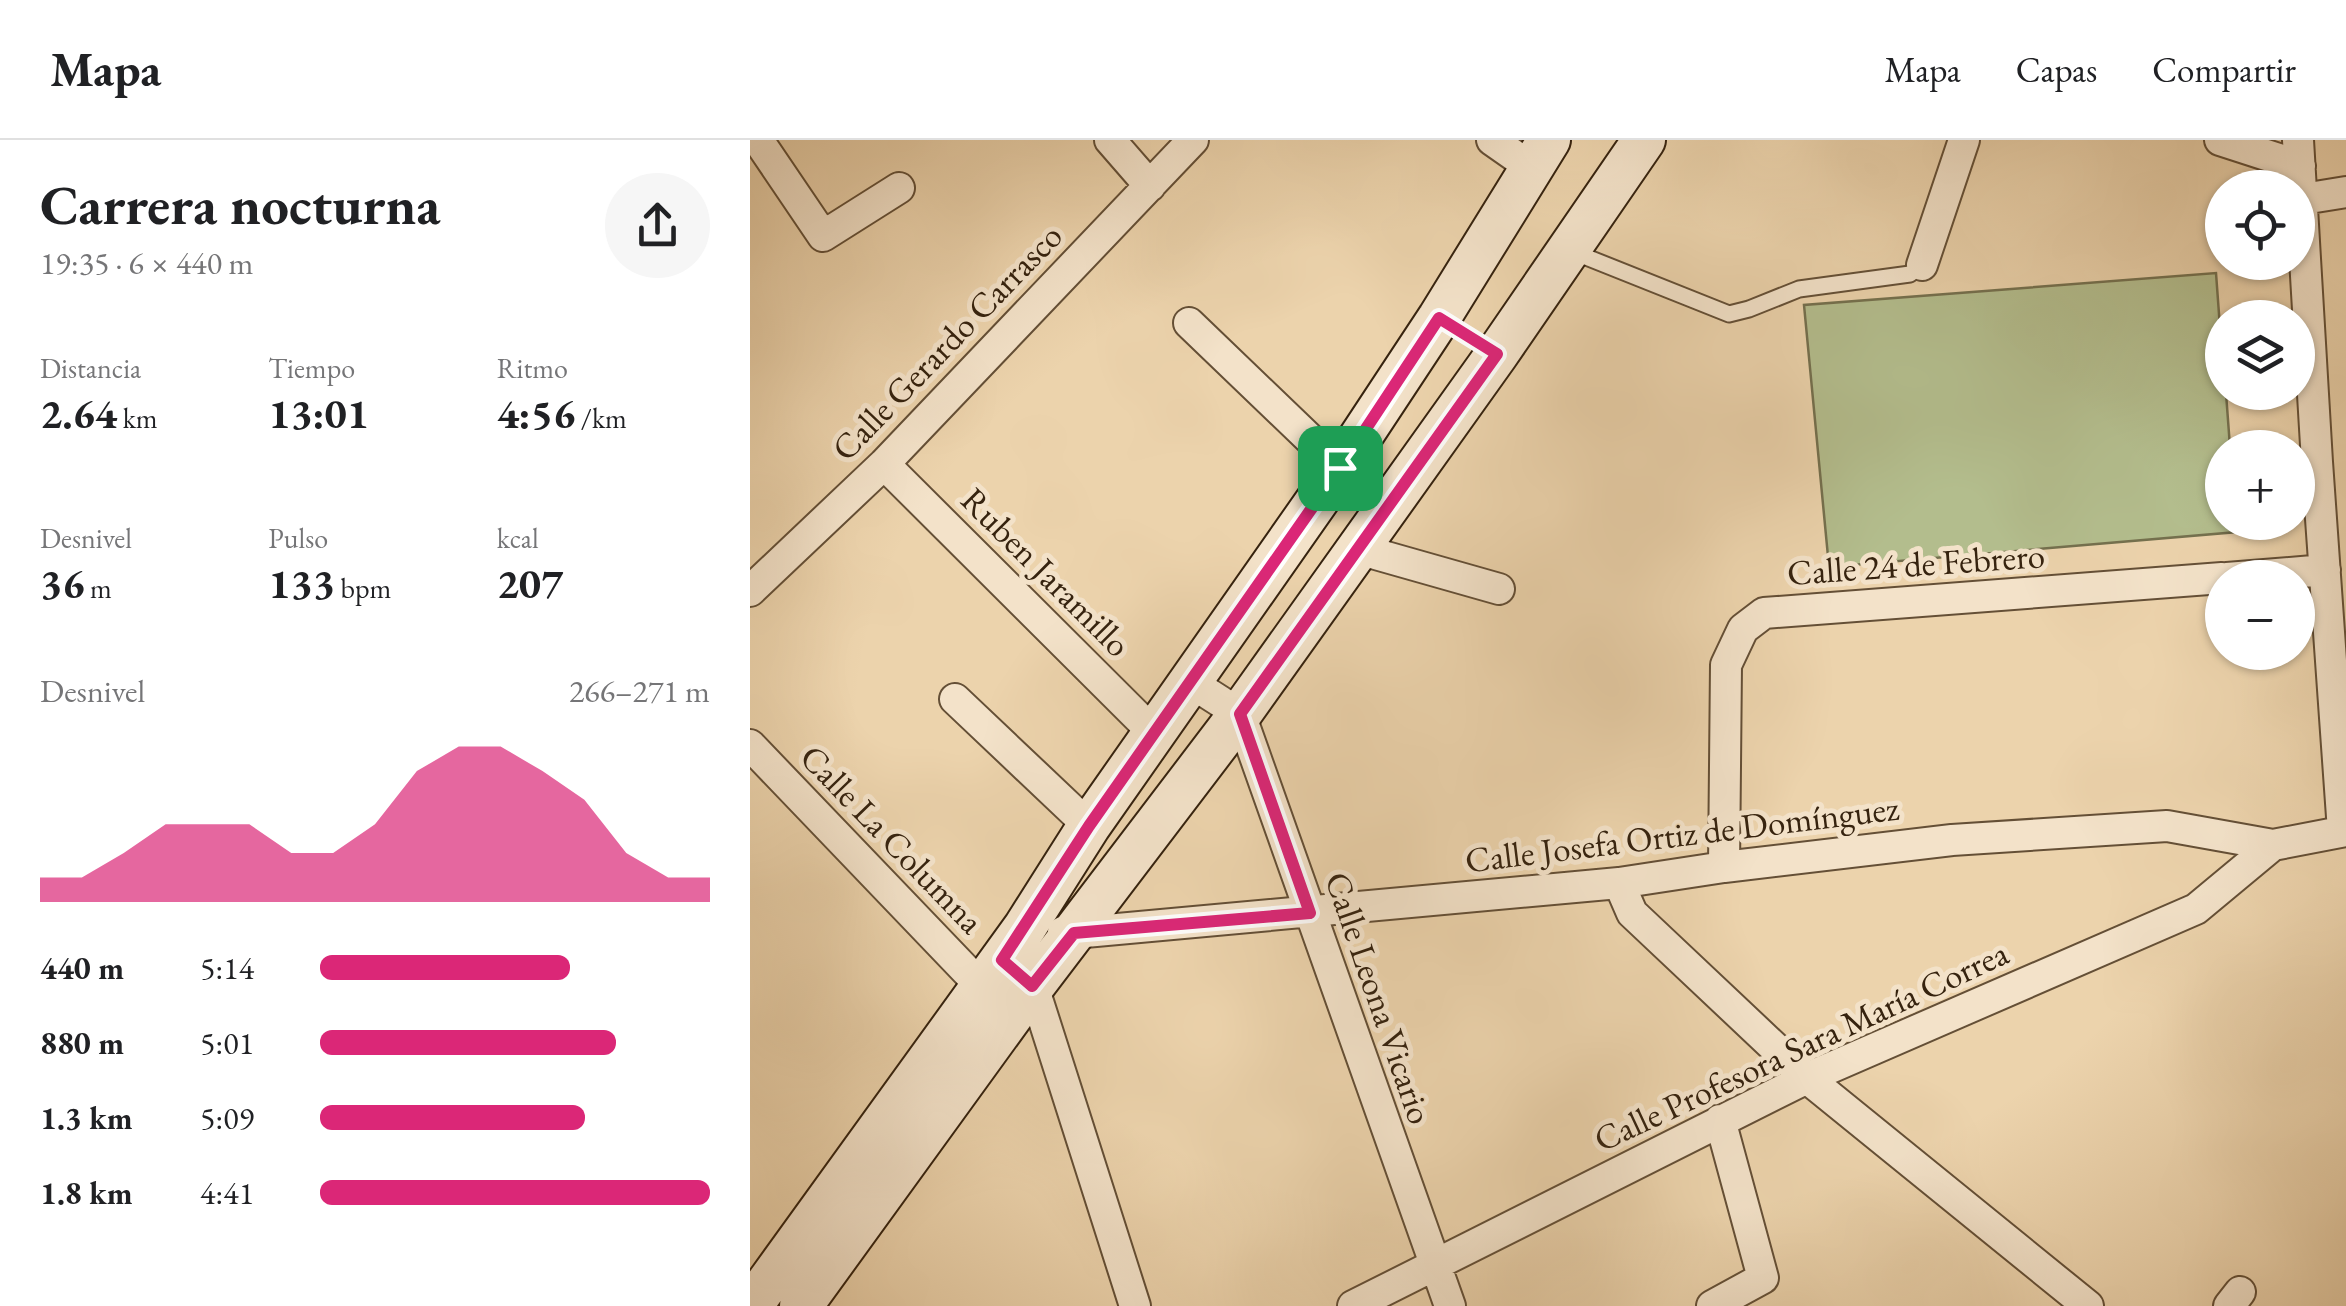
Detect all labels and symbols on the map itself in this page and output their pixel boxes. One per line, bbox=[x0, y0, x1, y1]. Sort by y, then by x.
street label: Calle Gerardo Carrasco bbox=[822, 213, 1072, 470]
pin bbox=[1298, 426, 1383, 511]
street label: Ruben Jaramillo bbox=[952, 477, 1141, 666]
street label: Calle 24 de Febrero bbox=[1786, 532, 2046, 595]
street label: Calle La Columna bbox=[791, 735, 994, 943]
street label: Calle Josefa Ortiz de Domínguez bbox=[1462, 784, 1902, 882]
street label: Calle Leona Vicario bbox=[1315, 866, 1444, 1130]
street label: Calle Profesora Sara María Correa bbox=[1587, 930, 2015, 1161]

